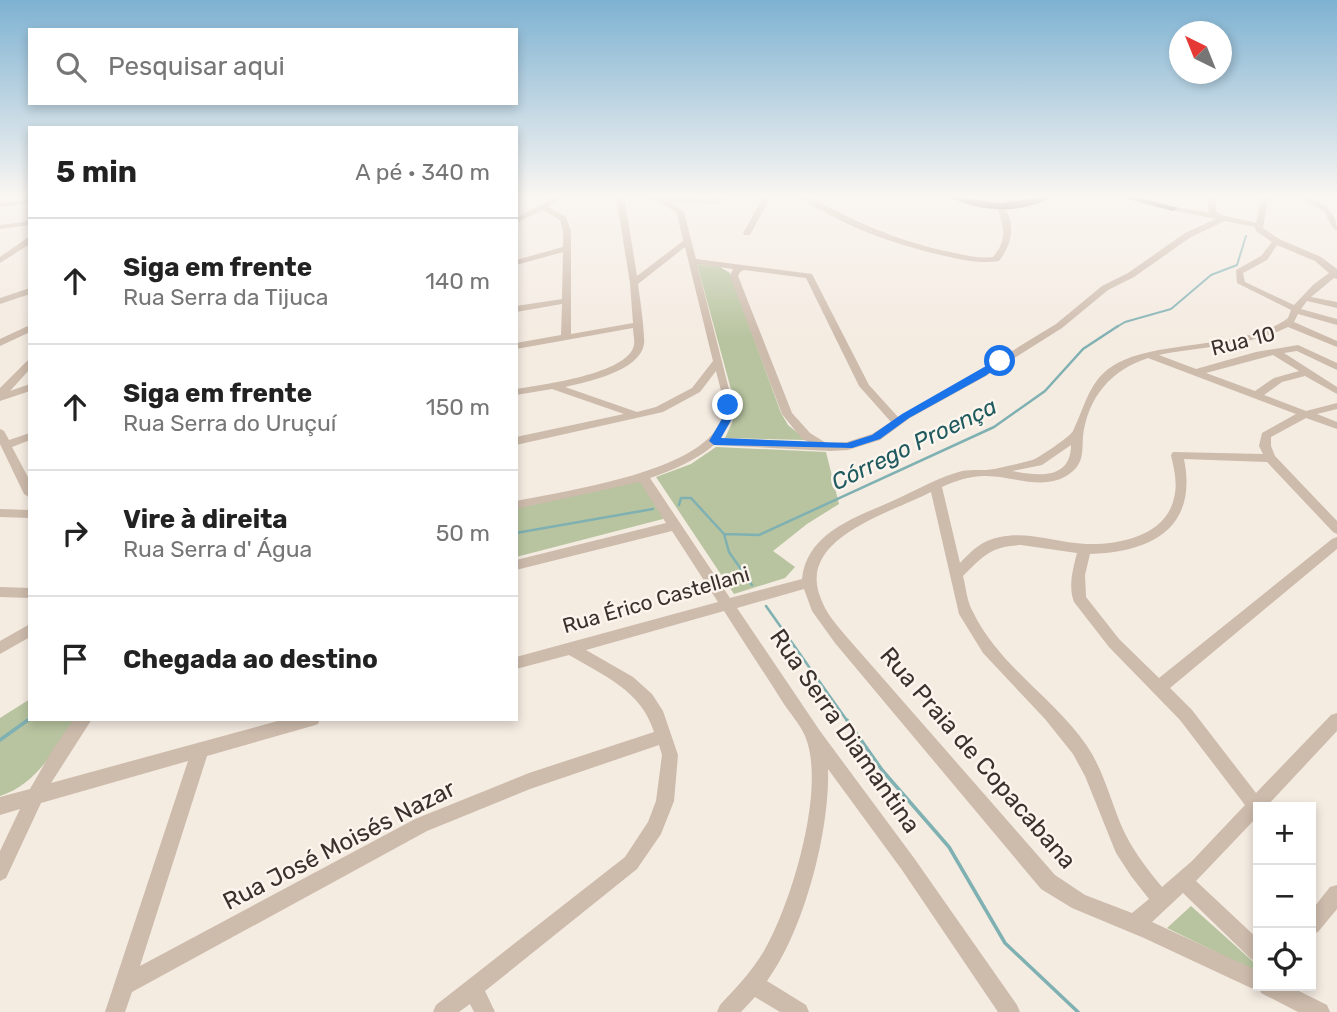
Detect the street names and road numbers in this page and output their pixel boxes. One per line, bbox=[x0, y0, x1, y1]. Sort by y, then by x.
street label: Rua 10 bbox=[1208, 320, 1278, 361]
street label: Rua Érico Castellani bbox=[559, 561, 752, 638]
street label: Rua Serra Diamantina bbox=[764, 624, 926, 838]
street label: Rua Praia de Copacabana bbox=[874, 641, 1082, 875]
street label: Rua José Moisés Nazar bbox=[218, 774, 460, 916]

